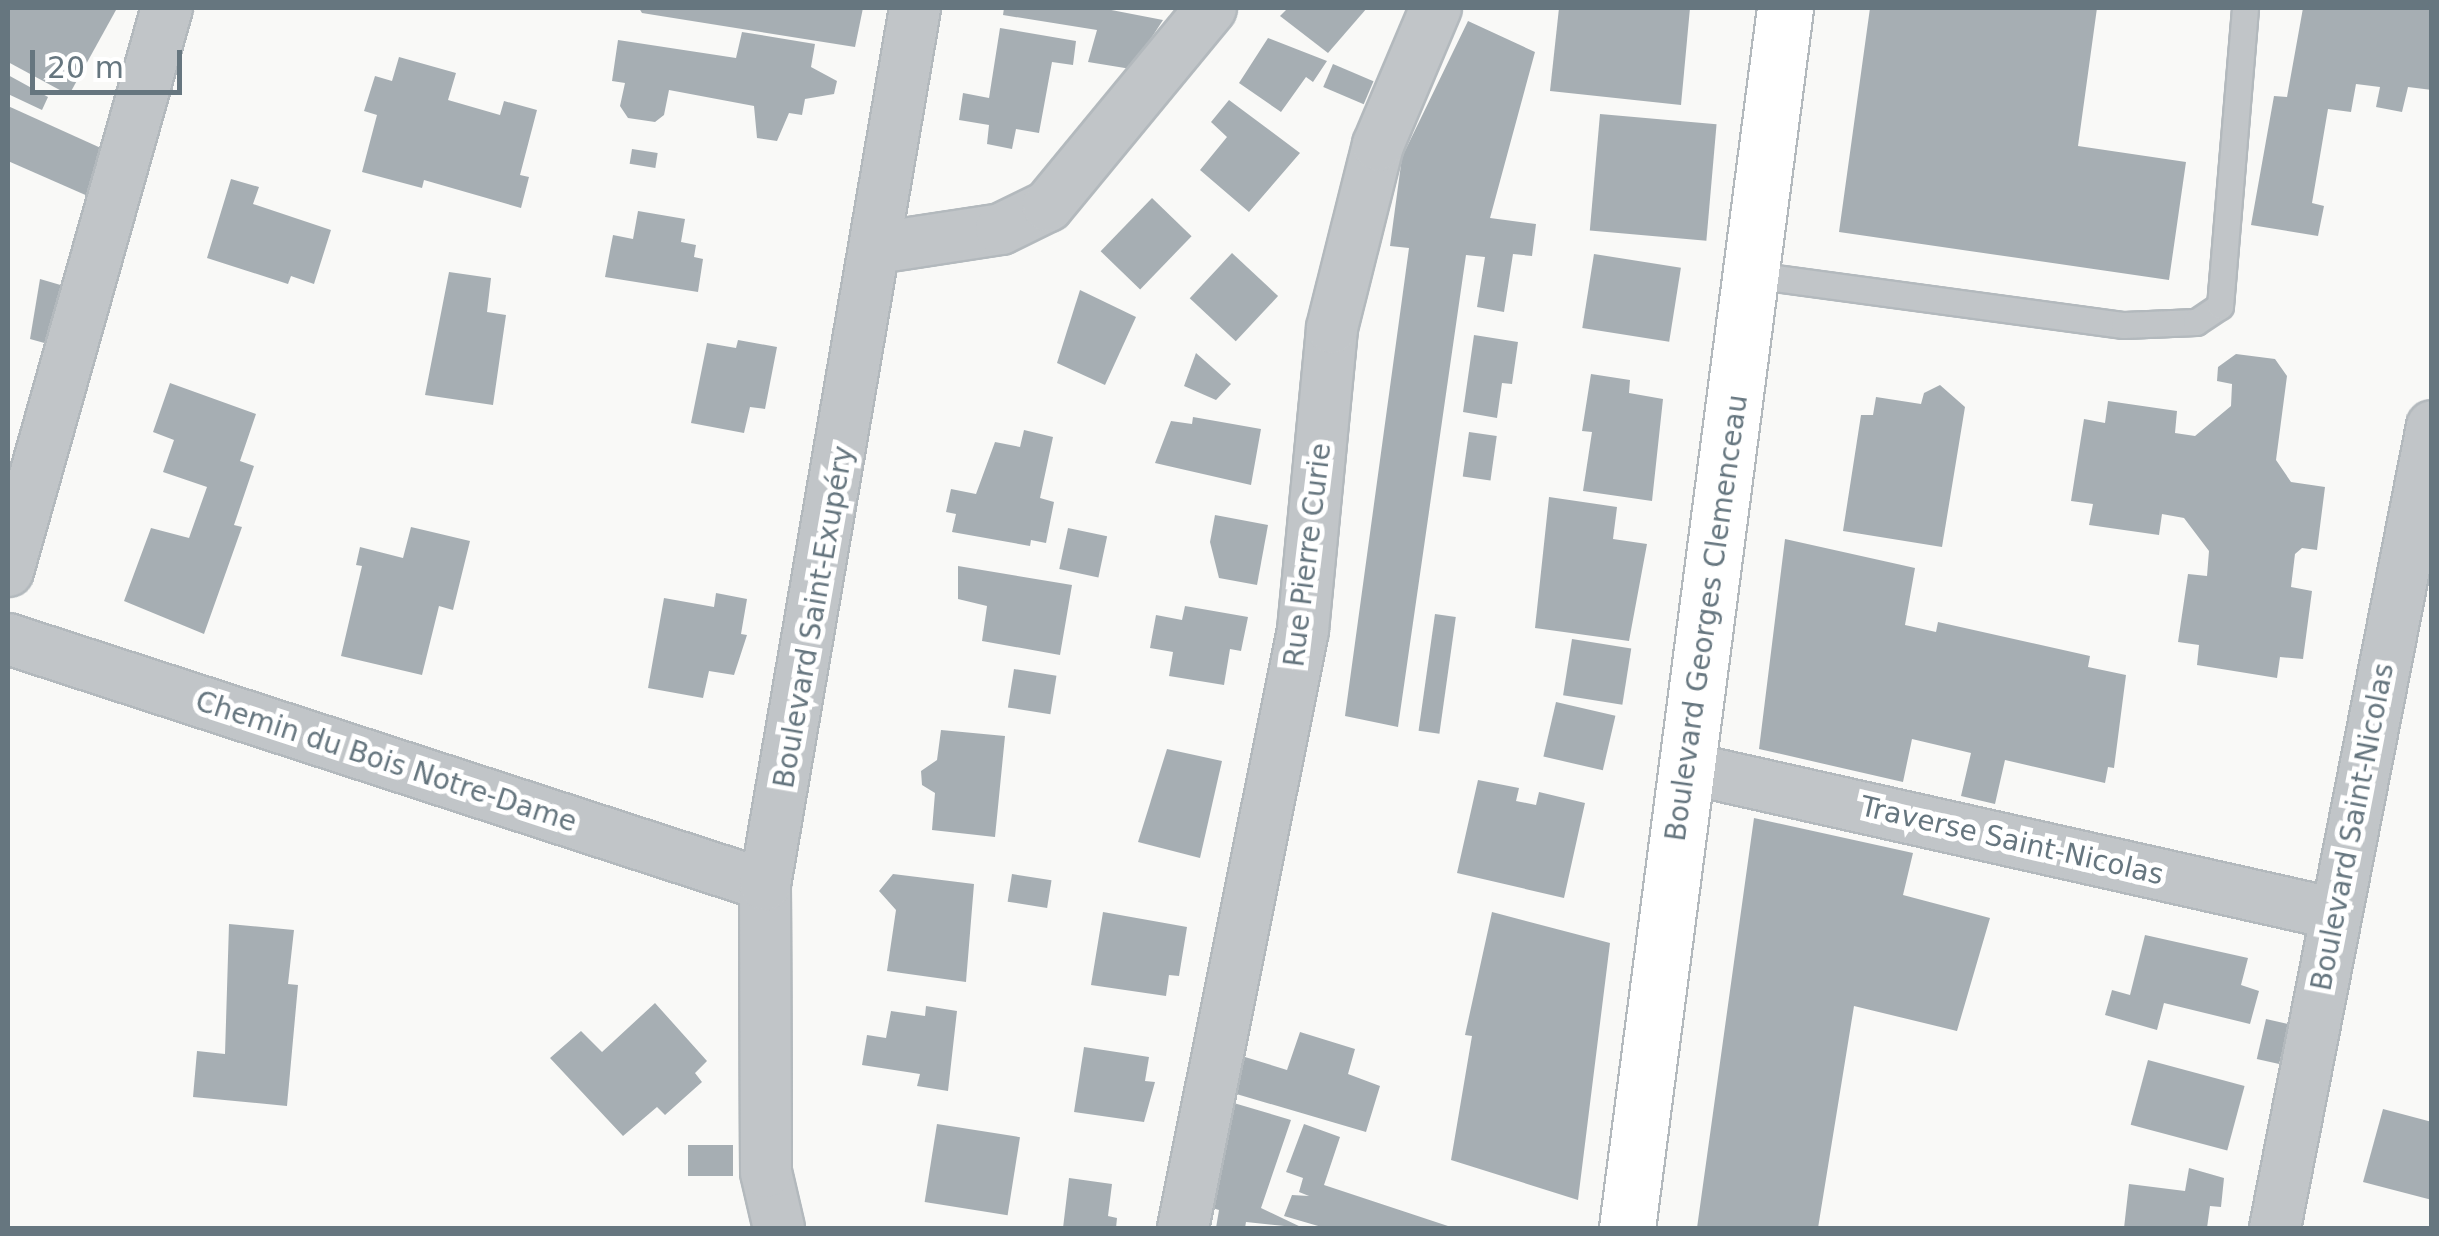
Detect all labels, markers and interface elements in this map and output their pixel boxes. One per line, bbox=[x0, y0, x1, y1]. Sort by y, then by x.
scale bar bbox=[35, 30, 188, 92]
text: 20 m bbox=[47, 50, 124, 85]
street label: Boulevard Georges Clemenceau bbox=[1659, 393, 1755, 843]
street label: Rue Pierre Curie bbox=[1278, 441, 1338, 669]
street label: Boulevard Saint-Exupéry bbox=[767, 443, 861, 791]
street label: Boulevard Saint-Nicolas bbox=[2305, 660, 2401, 994]
street label: Chemin du Bois Notre-Dame bbox=[191, 684, 581, 840]
street label: Traverse Saint-Nicolas bbox=[1857, 790, 2167, 892]

